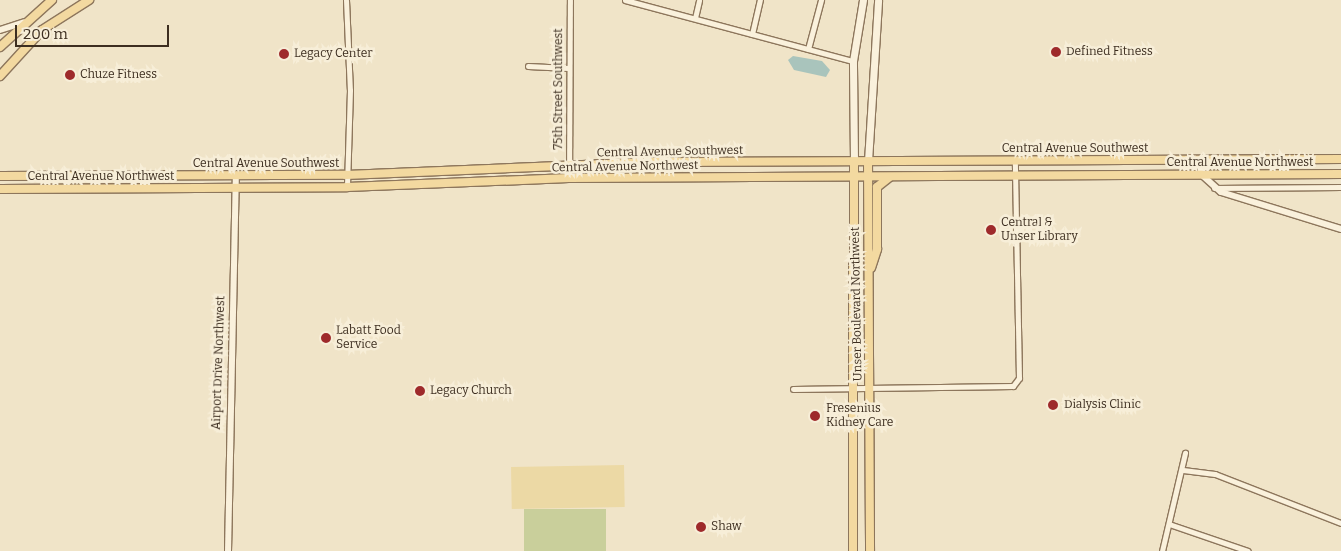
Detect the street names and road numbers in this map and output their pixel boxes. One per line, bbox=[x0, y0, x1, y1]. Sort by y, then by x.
street label: 75th Street Southwest bbox=[552, 28, 566, 150]
street label: Central Avenue Southwest bbox=[1002, 142, 1148, 156]
street label: Central Avenue Southwest bbox=[597, 144, 743, 160]
street label: Central Avenue Northwest bbox=[1167, 156, 1313, 170]
street label: Central Avenue Southwest bbox=[193, 157, 339, 171]
street label: Central Avenue Northwest bbox=[552, 159, 698, 175]
street label: Central Avenue Northwest bbox=[28, 170, 174, 184]
street label: Unser Boulevard Northwest bbox=[848, 227, 866, 381]
street label: Airport Drive Northwest bbox=[209, 296, 229, 430]

